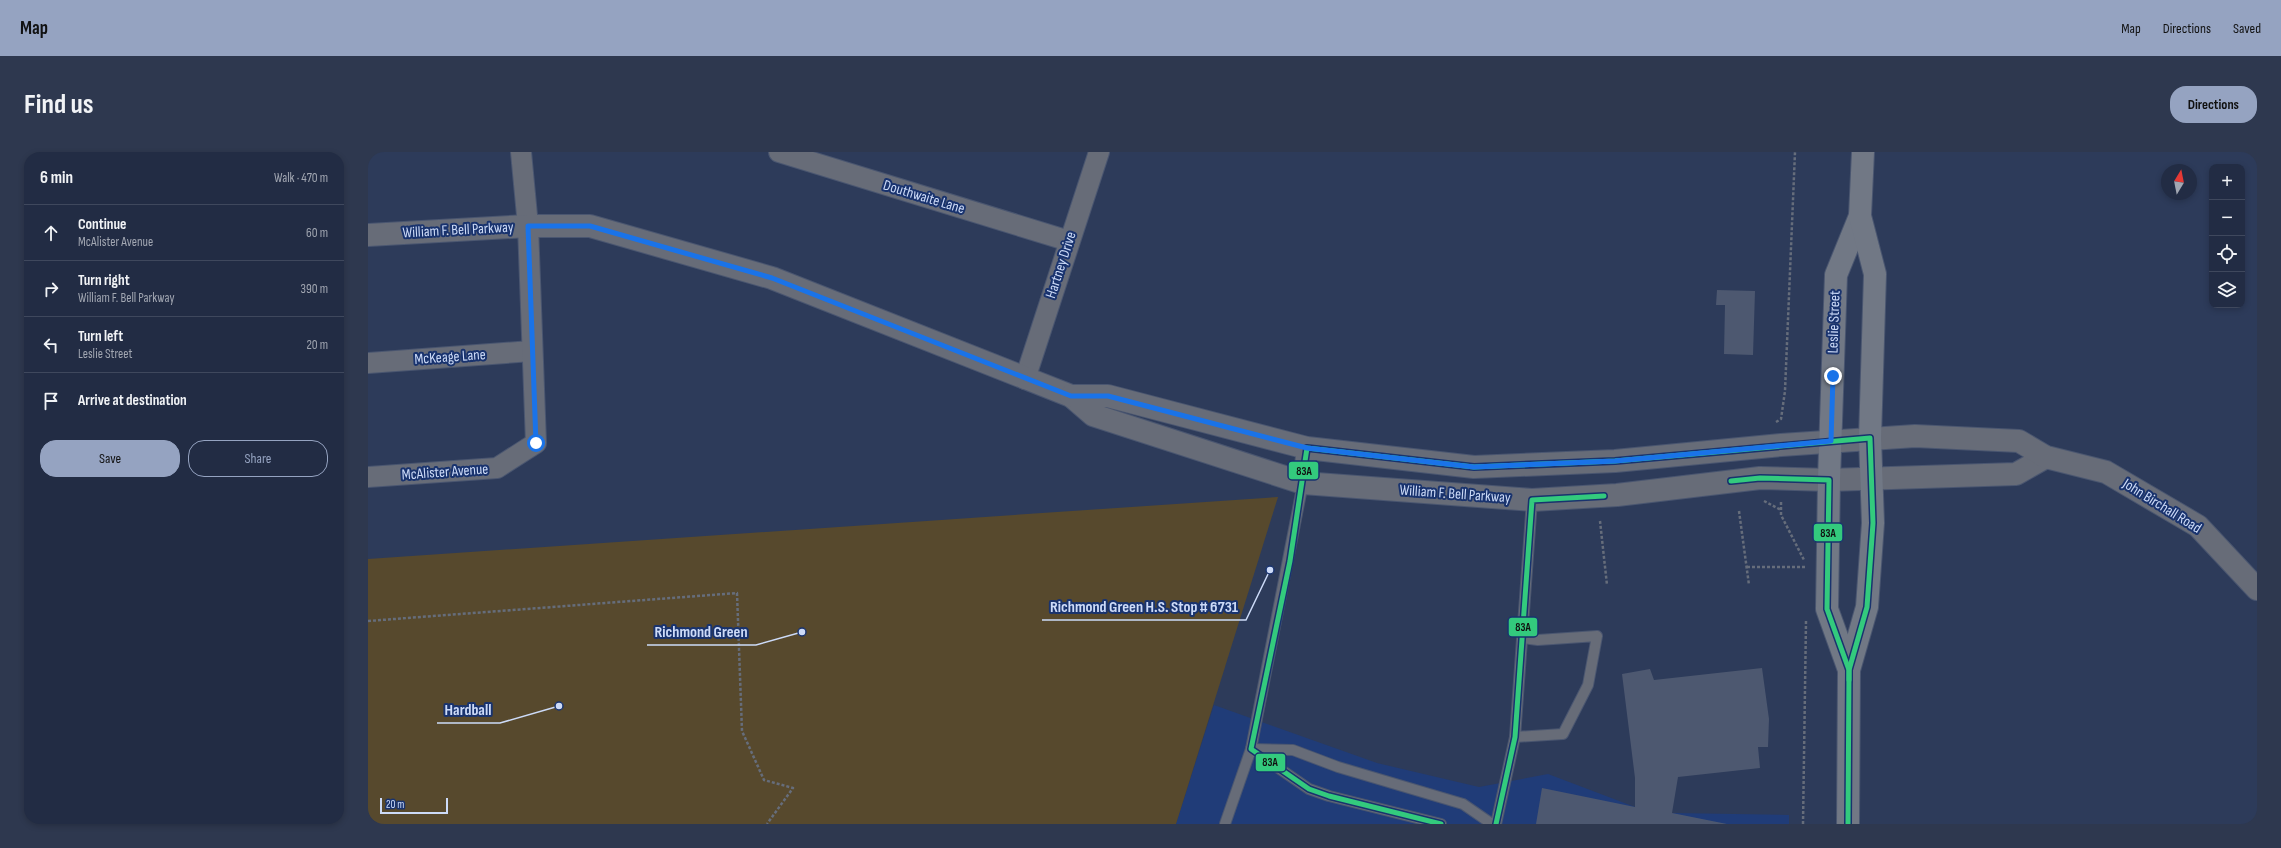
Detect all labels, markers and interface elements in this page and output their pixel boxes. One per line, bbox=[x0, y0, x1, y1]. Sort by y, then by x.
text: Map bbox=[20, 17, 48, 40]
text: Map bbox=[2121, 20, 2141, 37]
text: Directions bbox=[2163, 20, 2211, 37]
text: Saved bbox=[2233, 20, 2261, 37]
button: Directions bbox=[2170, 86, 2257, 123]
text: Find us bbox=[24, 88, 93, 121]
north arrow bbox=[2161, 164, 2197, 200]
map controls bbox=[2209, 164, 2245, 308]
button: + bbox=[2209, 164, 2245, 200]
text: 6 min bbox=[40, 168, 73, 188]
text: Walk · 470 m bbox=[274, 170, 328, 186]
street label: Douthwaite Lane bbox=[881, 176, 967, 218]
button: − bbox=[2209, 200, 2245, 236]
text: Continue bbox=[78, 215, 127, 234]
street label: William F. Bell Parkway bbox=[402, 218, 514, 242]
icon: ahead bbox=[40, 222, 62, 244]
text: 60 m bbox=[306, 225, 328, 241]
street label: Hartney Drive bbox=[1041, 229, 1081, 301]
text: McAlister Avenue bbox=[78, 234, 153, 250]
button: locate bbox=[2209, 236, 2245, 272]
text: Turn right bbox=[78, 271, 130, 290]
button: layers bbox=[2209, 272, 2245, 308]
icon: right bbox=[40, 278, 62, 300]
text: 390 m bbox=[301, 281, 328, 297]
text: William F. Bell Parkway bbox=[78, 290, 174, 306]
street label: Leslie Street bbox=[1823, 290, 1845, 354]
text: Turn left bbox=[78, 327, 123, 346]
icon: left bbox=[40, 334, 62, 356]
text: 20 m bbox=[306, 337, 328, 353]
street label: McKeage Lane bbox=[414, 345, 486, 369]
text: Leslie Street bbox=[78, 346, 132, 362]
route end bbox=[1824, 367, 1842, 385]
icon: arrive bbox=[40, 390, 62, 412]
text: Arrive at destination bbox=[78, 391, 187, 410]
route start bbox=[527, 434, 545, 452]
button: Save bbox=[40, 440, 180, 477]
button: Share bbox=[188, 440, 328, 477]
street label: McAlister Avenue bbox=[401, 460, 489, 484]
line badge: 83A bbox=[1288, 461, 1319, 480]
text: 83A bbox=[1296, 465, 1312, 478]
street label: John Birchall Road bbox=[2118, 474, 2205, 538]
street label: William F. Bell Parkway bbox=[1399, 481, 1511, 507]
line badge: 83A bbox=[1813, 523, 1843, 542]
text: 83A bbox=[1820, 527, 1836, 540]
callout: Richmond Green H.S. Stop # 6731 bbox=[1042, 592, 1246, 620]
text: Richmond Green H.S. Stop # 6731 bbox=[1050, 598, 1239, 617]
callout: Richmond Green bbox=[647, 617, 756, 645]
line badge: 83A bbox=[1508, 617, 1538, 637]
text: 83A bbox=[1515, 621, 1531, 634]
text: Richmond Green bbox=[654, 623, 748, 642]
callout: Hardball bbox=[437, 695, 500, 723]
text: Hardball bbox=[445, 701, 491, 720]
line badge: 83A bbox=[1255, 753, 1286, 772]
text: 83A bbox=[1262, 756, 1278, 769]
scale bar bbox=[380, 796, 448, 815]
text: 20 m bbox=[386, 798, 404, 811]

